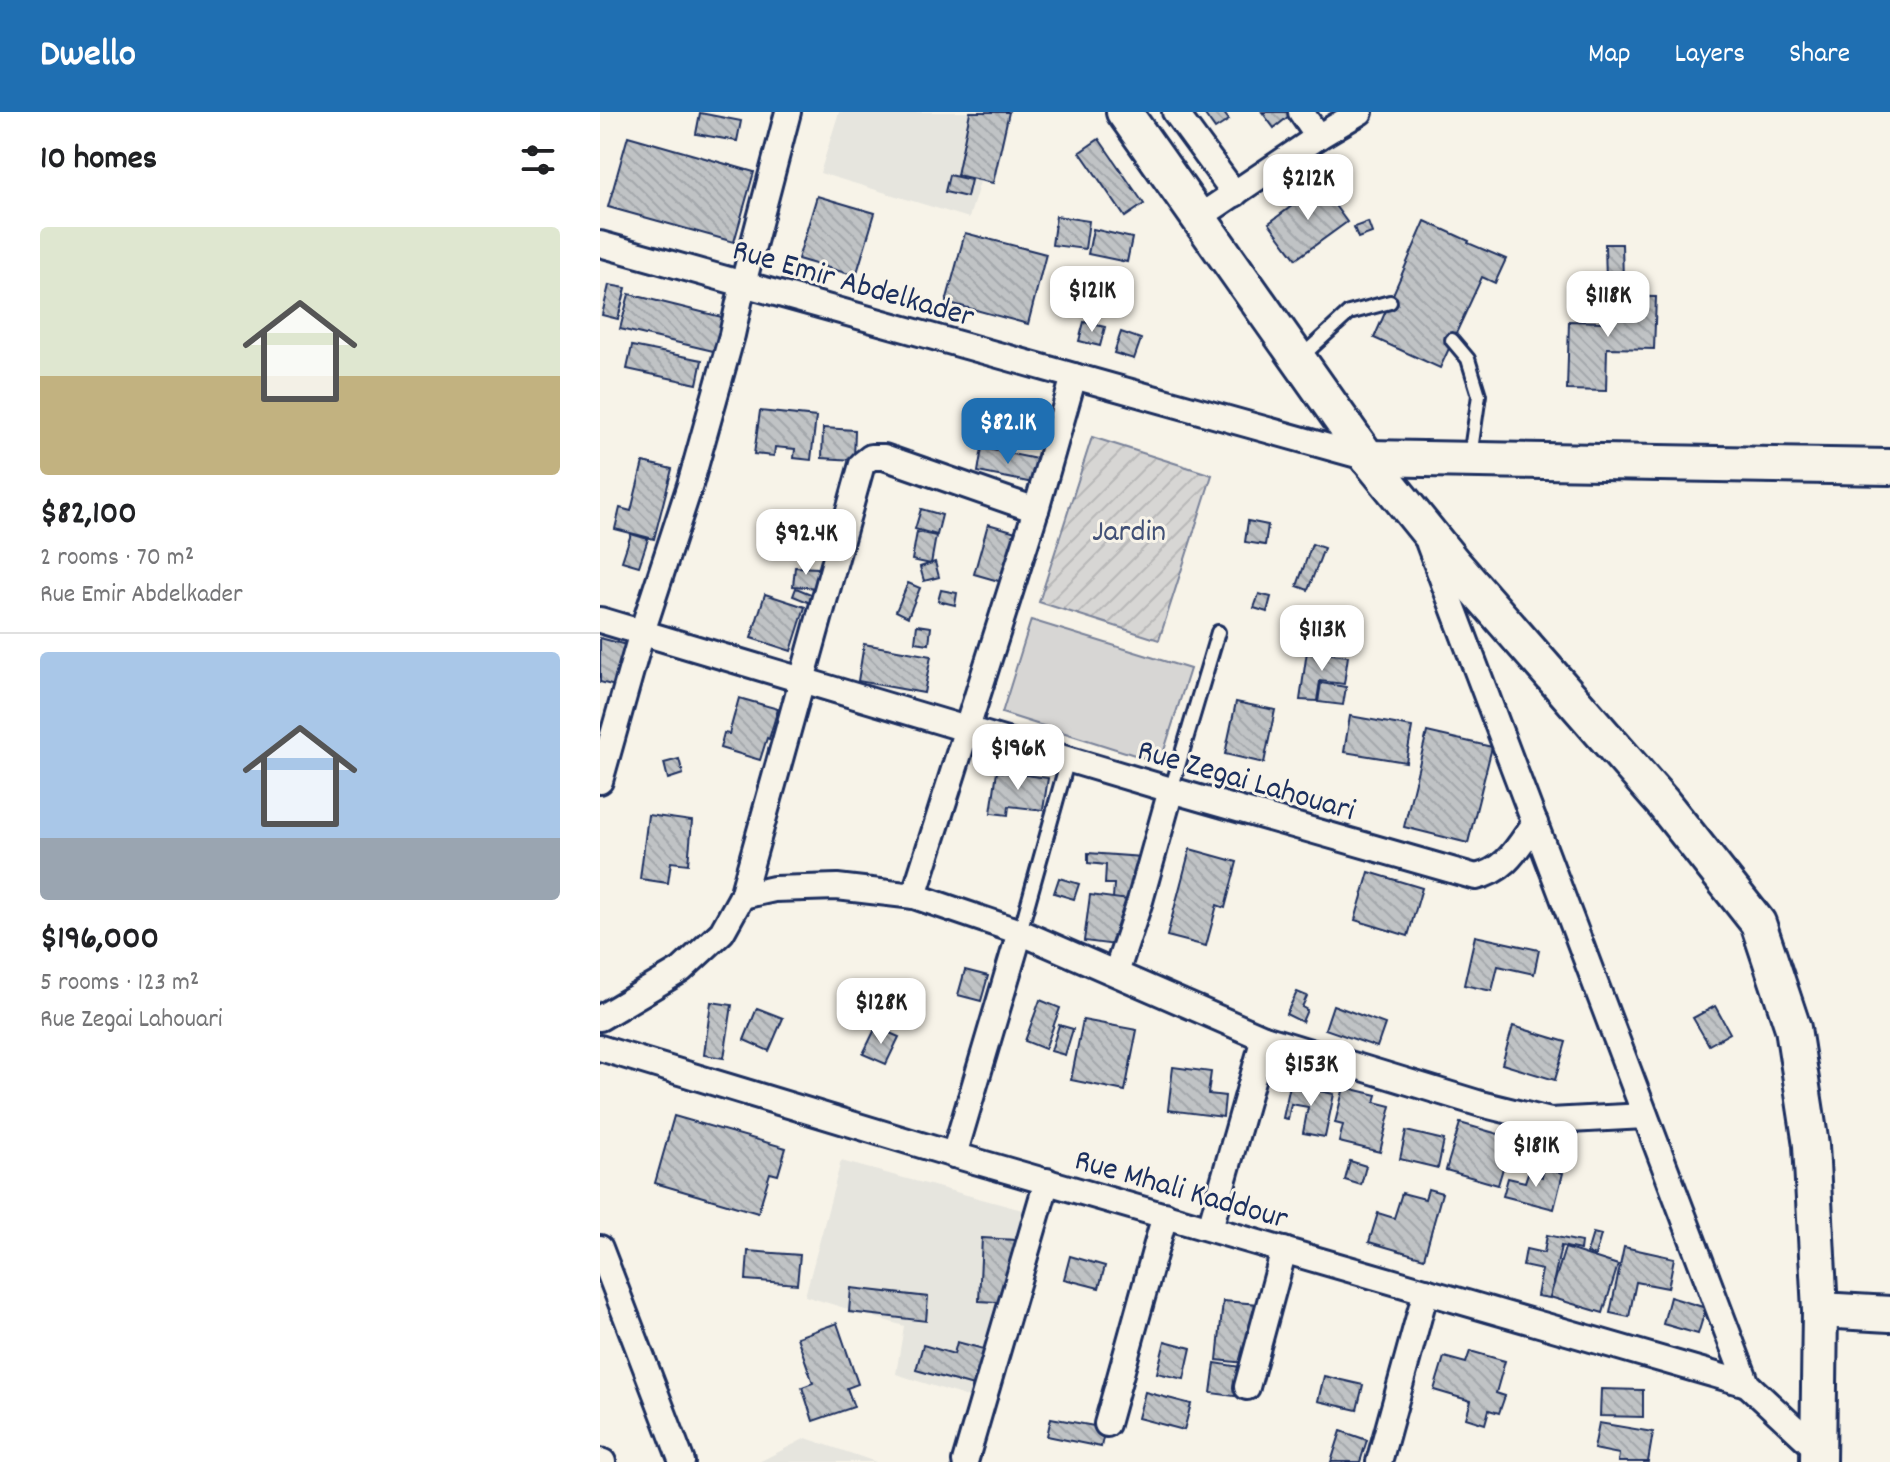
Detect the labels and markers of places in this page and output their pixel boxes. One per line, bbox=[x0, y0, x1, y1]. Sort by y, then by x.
pin: $212K bbox=[1252, 154, 1364, 222]
pin: $121K bbox=[1036, 266, 1148, 334]
pin: $118K bbox=[1552, 271, 1664, 339]
pin: $82.1K bbox=[943, 398, 1073, 466]
pin: $92.4K bbox=[741, 509, 871, 577]
pin: $113K bbox=[1266, 605, 1378, 673]
pin: $196K bbox=[962, 724, 1074, 792]
pin: $128K bbox=[825, 978, 937, 1046]
pin: $153K bbox=[1255, 1040, 1367, 1108]
pin: $181K bbox=[1480, 1121, 1592, 1189]

